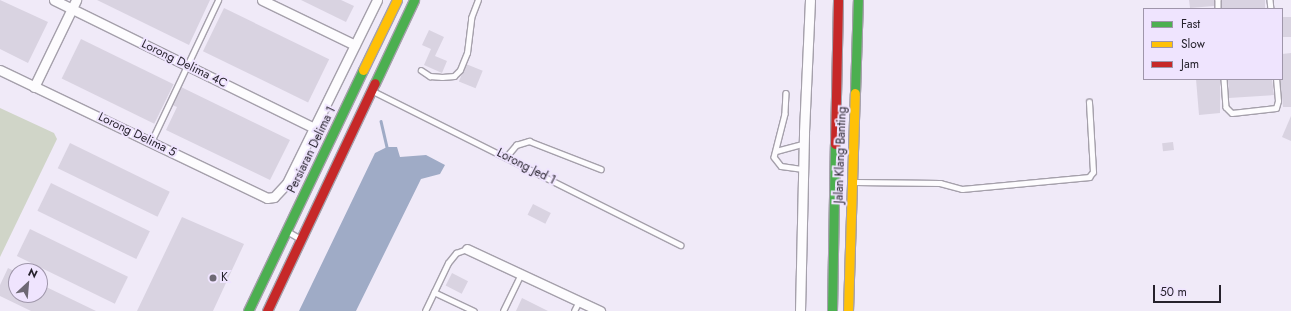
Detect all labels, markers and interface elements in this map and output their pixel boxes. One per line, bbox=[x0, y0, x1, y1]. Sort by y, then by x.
legend bbox=[1143, 8, 1283, 80]
text: Fast bbox=[1181, 15, 1200, 33]
text: Slow bbox=[1181, 35, 1205, 53]
street label: Lorong Delima 4C bbox=[139, 37, 229, 91]
text: Jam bbox=[1181, 55, 1199, 73]
street label: Persiaran Delima 1 bbox=[285, 104, 339, 196]
street label: Jalan Klang Banting bbox=[832, 106, 850, 204]
street label: Lorong Delima 5 bbox=[96, 110, 178, 160]
street label: Lorong Jed 1 bbox=[494, 146, 558, 188]
north arrow bbox=[8, 263, 48, 303]
text: N bbox=[25, 264, 40, 282]
place label: K bbox=[221, 271, 228, 285]
marker: K bbox=[208, 273, 218, 283]
scale bar bbox=[1155, 277, 1223, 303]
text: 50 m bbox=[1160, 283, 1187, 301]

